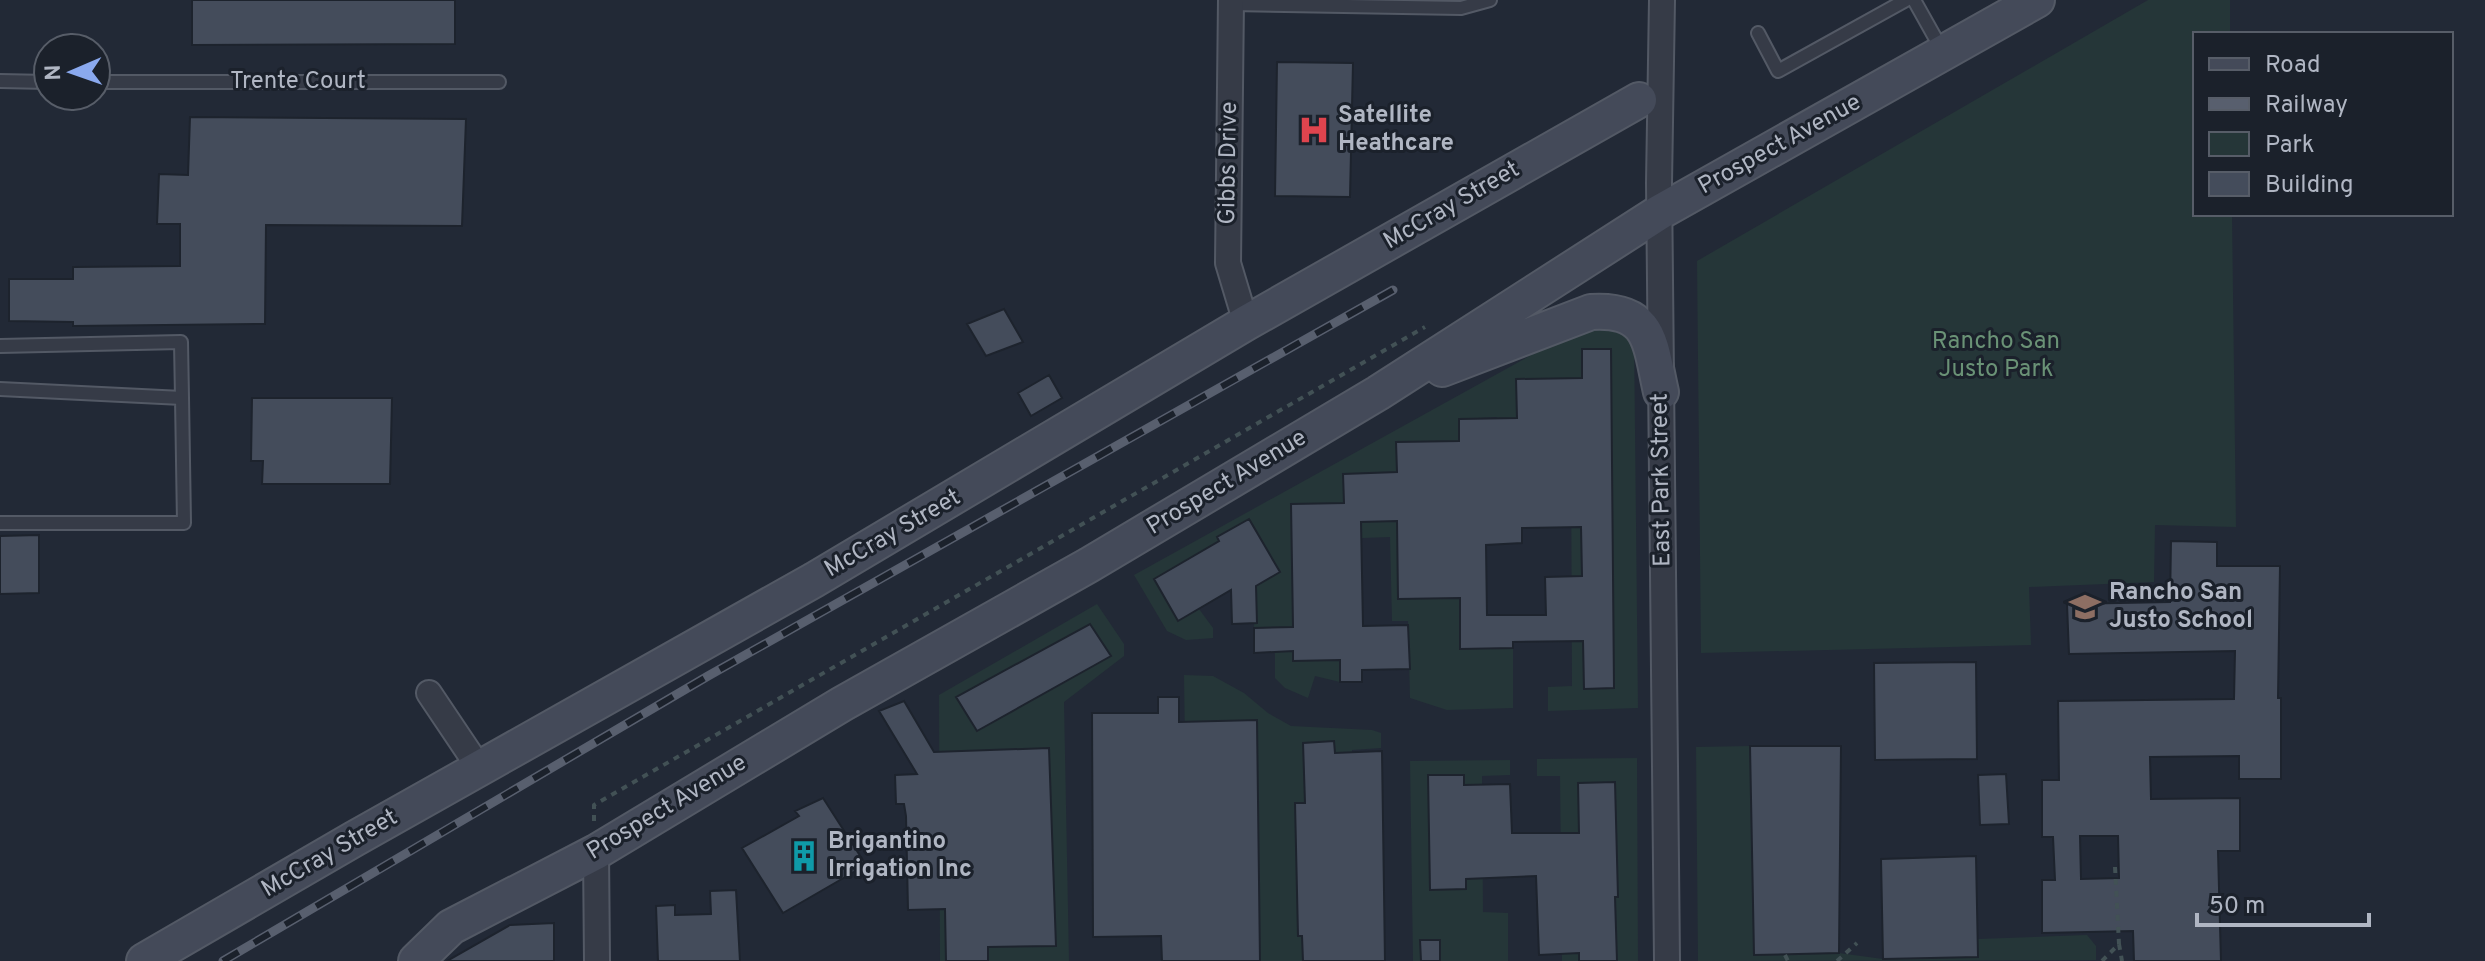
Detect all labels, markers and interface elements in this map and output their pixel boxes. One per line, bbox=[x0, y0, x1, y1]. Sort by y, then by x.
north arrow bbox=[32, 32, 112, 112]
legend bbox=[2193, 32, 2453, 216]
text: Road bbox=[2265, 51, 2321, 81]
text: N bbox=[41, 64, 68, 81]
street label: Trente Court bbox=[230, 67, 366, 97]
street label: Prospect Avenue bbox=[1693, 88, 1867, 202]
text: Railway bbox=[2265, 91, 2348, 121]
street label: Gibbs Drive bbox=[1213, 101, 1245, 225]
place label: Satellite Heathcare bbox=[1338, 101, 1454, 159]
hospital icon: Satellite Heathcare bbox=[1297, 113, 1331, 147]
text: Park bbox=[2265, 131, 2315, 161]
street label: McCray Street bbox=[1379, 155, 1525, 257]
text: Building bbox=[2265, 171, 2354, 201]
park label: Rancho San Justo Park bbox=[1932, 327, 2060, 385]
street label: East Park Street bbox=[1645, 393, 1679, 567]
street label: Prospect Avenue bbox=[1142, 423, 1312, 543]
street label: McCray Street bbox=[820, 483, 966, 585]
place label: Rancho San Justo School bbox=[2109, 578, 2253, 636]
school or university icon: Rancho San Justo School bbox=[2068, 590, 2102, 624]
street label: Prospect Avenue bbox=[582, 748, 752, 868]
street label: McCray Street bbox=[257, 803, 403, 905]
place label: Brigantino Irrigation Inc bbox=[828, 827, 972, 885]
building icon: Brigantino Irrigation Inc bbox=[787, 839, 821, 873]
scale bar bbox=[2197, 877, 2369, 927]
text: 50 m bbox=[2209, 892, 2265, 922]

